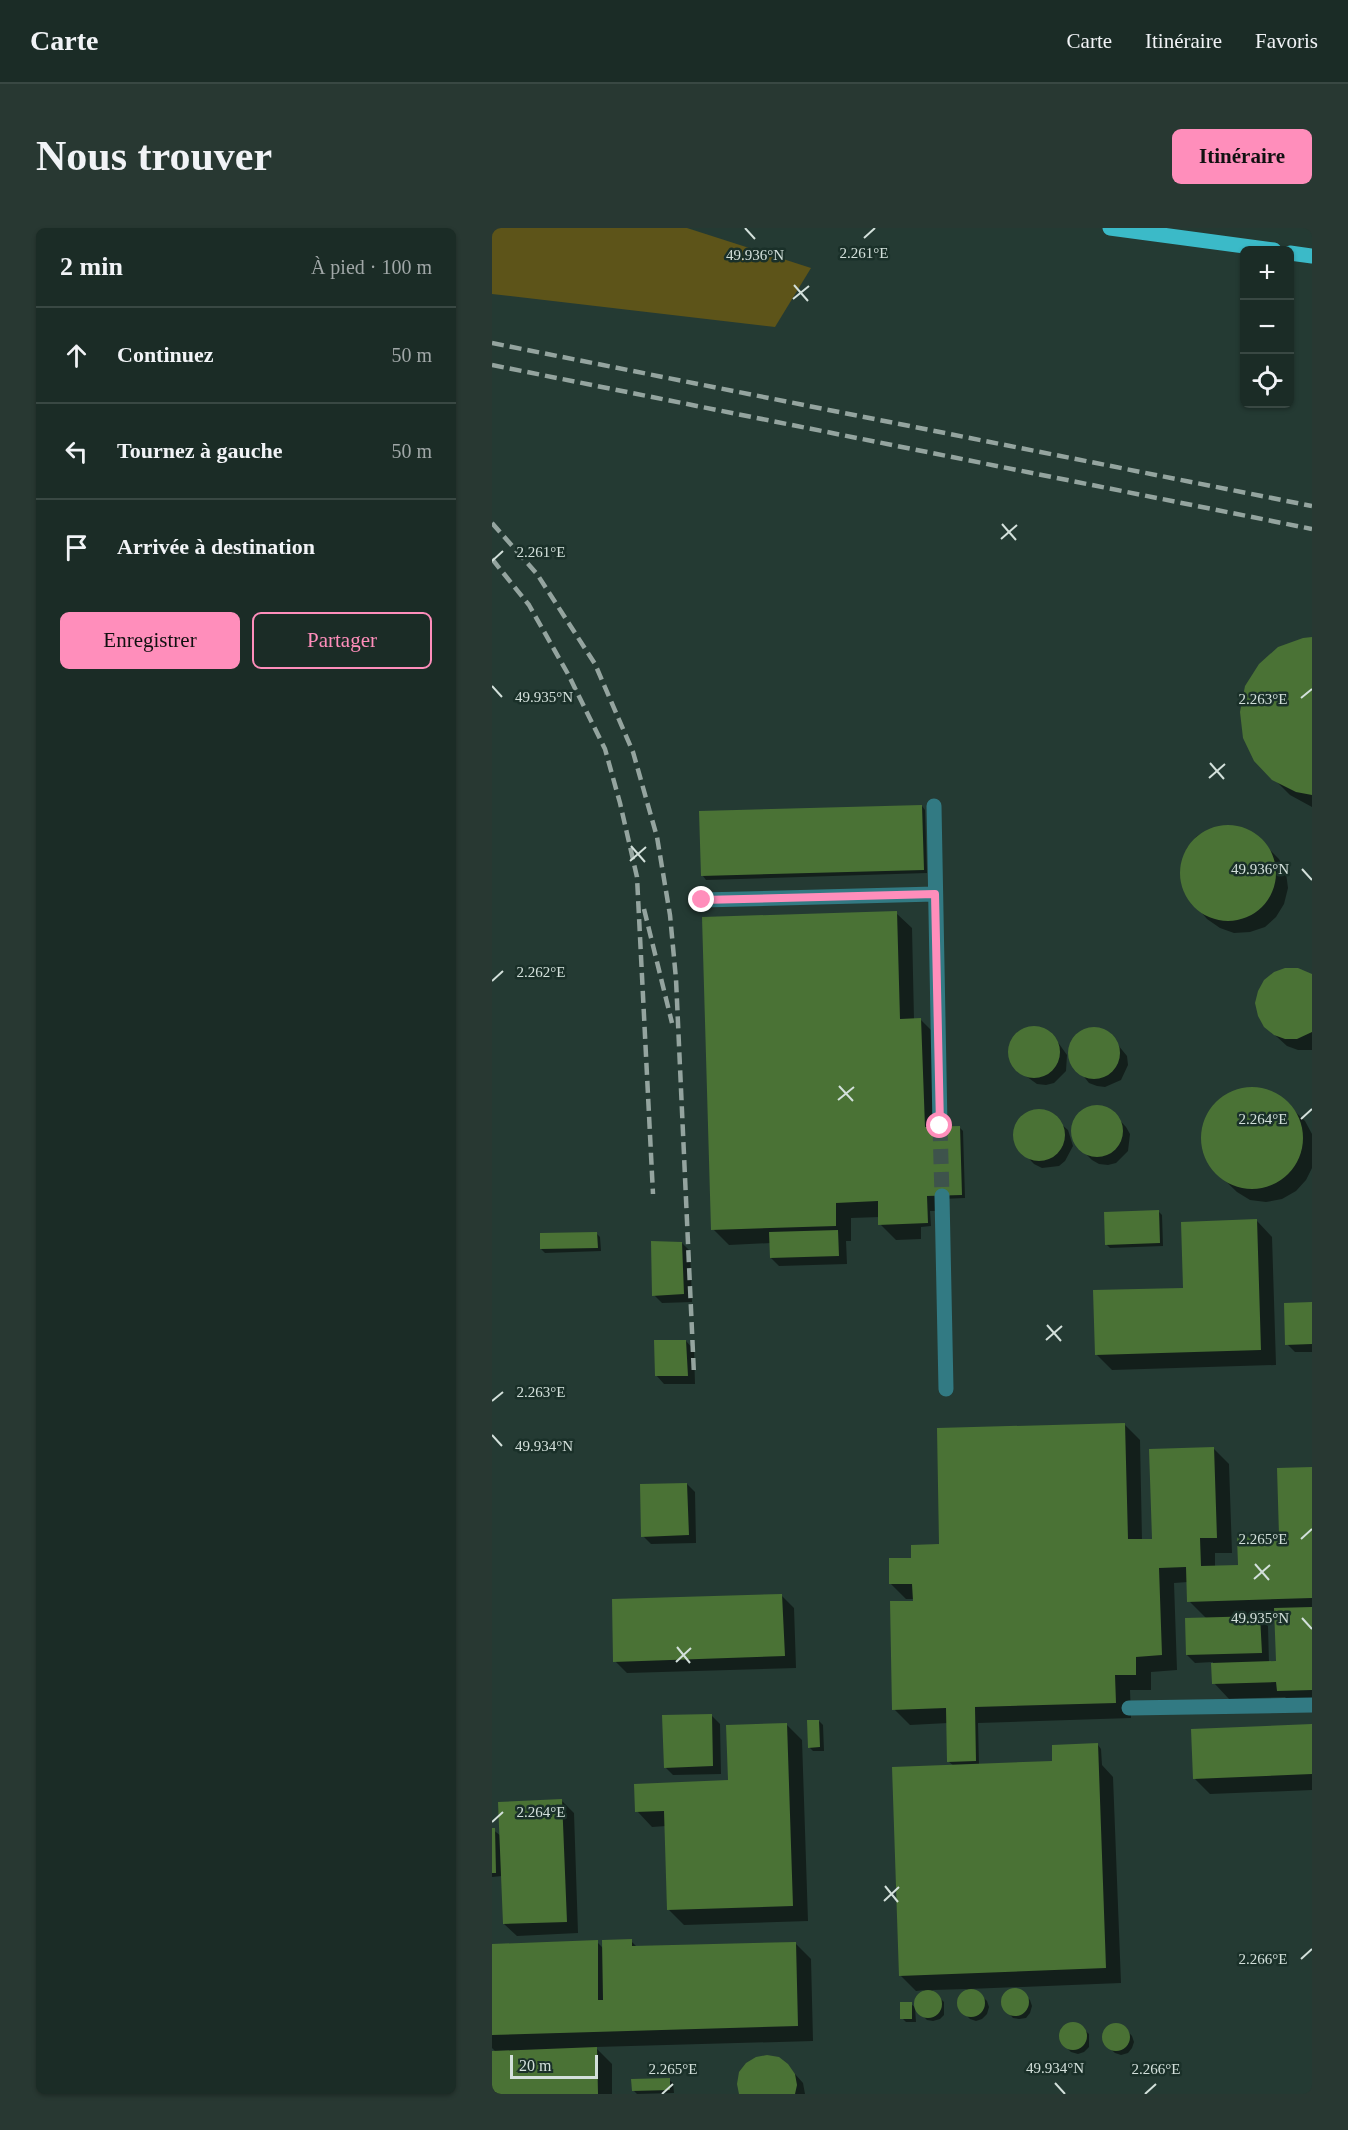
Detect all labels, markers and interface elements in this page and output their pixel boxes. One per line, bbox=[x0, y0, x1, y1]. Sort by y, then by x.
text: Carte bbox=[30, 25, 98, 56]
text: Carte bbox=[1067, 29, 1112, 53]
text: Itinéraire bbox=[1145, 29, 1222, 53]
text: Favoris bbox=[1255, 29, 1318, 53]
button: Itinéraire bbox=[1172, 129, 1312, 184]
text: Nous trouver bbox=[36, 133, 272, 179]
text: 2.261°E bbox=[840, 245, 888, 261]
map controls bbox=[1240, 246, 1294, 408]
button: + bbox=[1240, 246, 1294, 300]
text: 49.936°N bbox=[726, 247, 784, 263]
text: 2 min bbox=[60, 252, 123, 281]
text: À pied · 100 m bbox=[311, 256, 432, 278]
button: − bbox=[1240, 300, 1294, 354]
icon: ahead bbox=[60, 339, 93, 372]
text: Continuez bbox=[117, 342, 214, 367]
text: 50 m bbox=[391, 344, 432, 366]
button: locate bbox=[1240, 354, 1294, 408]
icon: left bbox=[60, 435, 93, 468]
text: Tournez à gauche bbox=[117, 438, 282, 463]
text: 50 m bbox=[391, 440, 432, 462]
icon: arrive bbox=[60, 531, 93, 564]
text: Arrivée à destination bbox=[117, 534, 315, 559]
text: 2.261°E bbox=[517, 544, 565, 560]
button: Enregistrer bbox=[60, 612, 240, 669]
button: Partager bbox=[252, 612, 432, 669]
text: 49.935°N bbox=[515, 689, 573, 705]
text: 2.263°E bbox=[1239, 691, 1287, 707]
text: 49.936°N bbox=[1231, 861, 1289, 877]
route end bbox=[688, 886, 714, 912]
text: 2.262°E bbox=[517, 964, 565, 980]
text: 2.264°E bbox=[1239, 1111, 1287, 1127]
route start bbox=[926, 1112, 952, 1138]
text: 2.263°E bbox=[517, 1384, 565, 1400]
text: 49.934°N bbox=[515, 1438, 573, 1454]
text: 2.265°E bbox=[1239, 1531, 1287, 1547]
text: 49.935°N bbox=[1231, 1610, 1289, 1626]
text: 2.264°E bbox=[517, 1804, 565, 1820]
text: 2.266°E bbox=[1239, 1951, 1287, 1967]
scale bar bbox=[510, 2052, 598, 2080]
text: 20 m bbox=[519, 2057, 551, 2074]
text: 49.934°N bbox=[1026, 2060, 1084, 2076]
text: 2.265°E bbox=[649, 2061, 697, 2077]
text: 2.266°E bbox=[1132, 2061, 1180, 2077]

